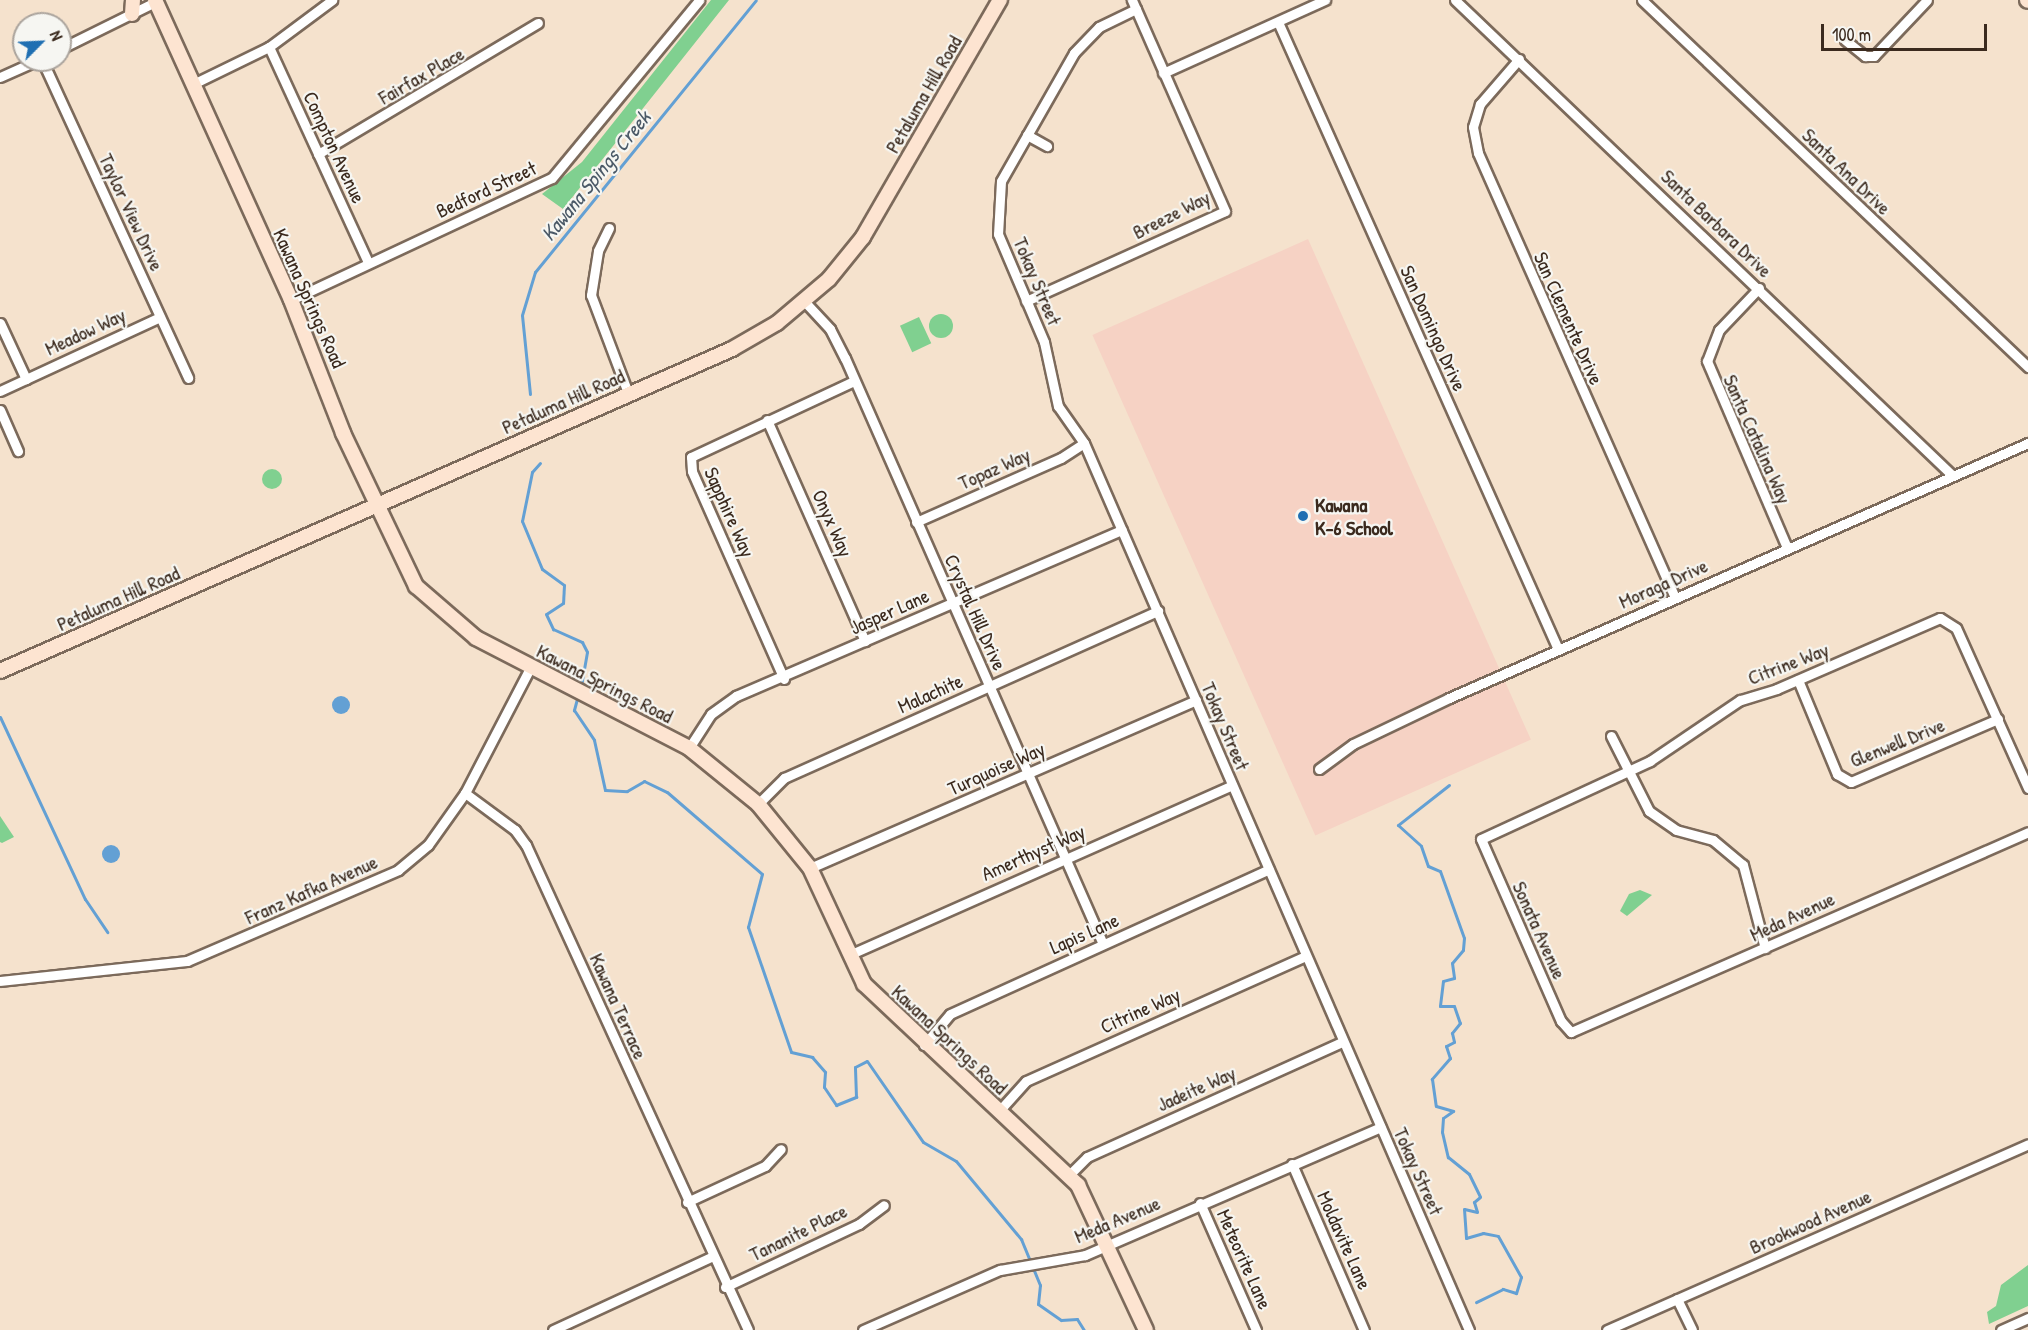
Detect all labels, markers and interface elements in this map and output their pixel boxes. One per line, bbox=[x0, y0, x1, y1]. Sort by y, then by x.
north arrow bbox=[12, 12, 72, 72]
scale bar bbox=[1824, 12, 1990, 50]
text: 100 m bbox=[1832, 22, 1871, 47]
text: N bbox=[45, 27, 68, 44]
street label: Petaluma Hill Road bbox=[880, 31, 966, 157]
street label: Fairfax Place bbox=[374, 41, 468, 109]
street label: Compton Avenue bbox=[299, 87, 371, 207]
water label: Kawana Spings Creek bbox=[536, 106, 656, 246]
street label: Santa Ana Drive bbox=[1798, 123, 1896, 219]
street label: Taylor View Drive bbox=[94, 150, 170, 274]
street label: Bedford Street bbox=[432, 155, 540, 223]
street label: Santa Barbara Drive bbox=[1657, 164, 1777, 282]
street label: Breeze Way bbox=[1128, 184, 1214, 244]
street label: Kawana Springs Road bbox=[269, 225, 351, 371]
street label: Tokay Street bbox=[1009, 233, 1067, 329]
street label: San Clemente Drive bbox=[1529, 248, 1609, 388]
street label: San Domingo Drive bbox=[1396, 262, 1472, 394]
street label: Meadow Way bbox=[41, 302, 129, 360]
street label: Petaluma Hill Road bbox=[498, 363, 628, 439]
street label: Santa Catalina Way bbox=[1719, 371, 1797, 507]
street label: Topaz Way bbox=[955, 442, 1033, 494]
street label: Sapphire Way bbox=[700, 463, 760, 561]
street label: Onyx Way bbox=[808, 486, 858, 560]
place label: Kawana K-6 School bbox=[1315, 492, 1393, 539]
marker: Kawana K-6 School bbox=[1296, 509, 1310, 523]
street label: Crystal Hill Drive bbox=[940, 550, 1012, 674]
street label: Moraga Drive bbox=[1615, 553, 1711, 613]
street label: Petaluma Hill Road bbox=[53, 560, 183, 636]
street label: Jasper Lane bbox=[846, 583, 932, 639]
street label: Citrine Way bbox=[1744, 637, 1832, 689]
street label: Kawana Springs Road bbox=[533, 638, 677, 728]
street label: Malachite bbox=[894, 668, 966, 718]
street label: Tokay Street bbox=[1197, 678, 1255, 774]
street label: Glenwell Drive bbox=[1846, 712, 1948, 772]
street label: Turquoise Way bbox=[944, 736, 1048, 800]
street label: Amerthyst Way bbox=[978, 819, 1088, 885]
street label: Franz Kafka Avenue bbox=[241, 849, 381, 929]
street label: Sonata Avenue bbox=[1508, 878, 1572, 982]
street label: Meda Avenue bbox=[1746, 886, 1838, 946]
street label: Lapis Lane bbox=[1046, 907, 1122, 959]
street label: Kawana Terrace bbox=[585, 949, 653, 1063]
street label: Kawana Springs Road bbox=[887, 979, 1013, 1099]
street label: Citrine Way bbox=[1096, 982, 1184, 1038]
street label: Jadeite Way bbox=[1153, 1060, 1239, 1116]
street label: Tokay Street bbox=[1389, 1124, 1449, 1218]
street label: Brookwood Avenue bbox=[1745, 1183, 1875, 1259]
street label: Moldavite Lane bbox=[1313, 1187, 1377, 1293]
street label: Meda Avenue bbox=[1071, 1190, 1163, 1248]
street label: Tananite Place bbox=[745, 1198, 851, 1266]
street label: Meteorite Lane bbox=[1212, 1205, 1278, 1313]

